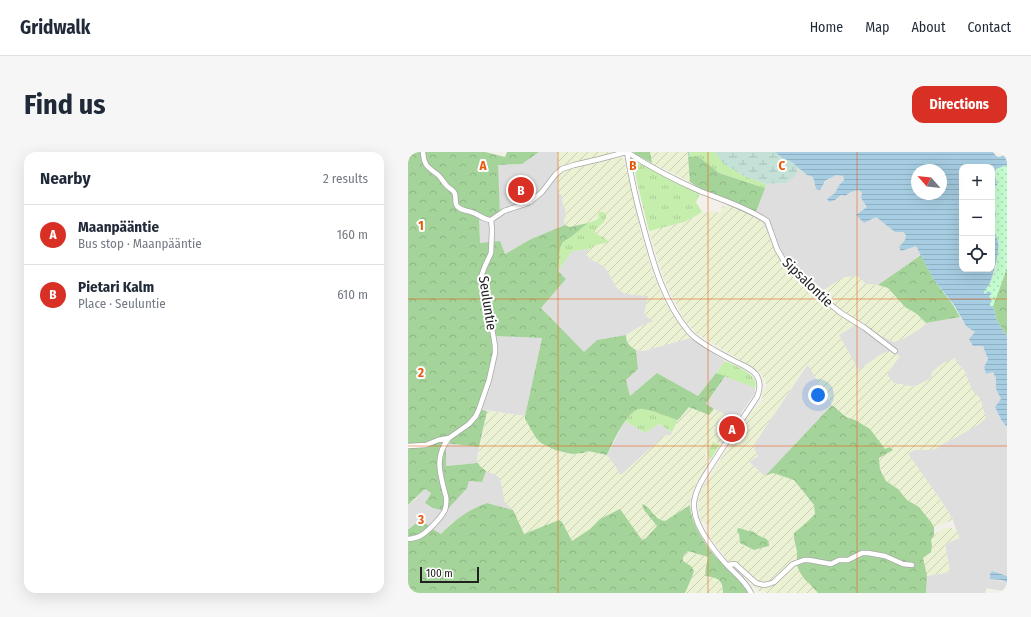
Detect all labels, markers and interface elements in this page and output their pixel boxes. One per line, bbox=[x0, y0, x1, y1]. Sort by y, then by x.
text: Gridwalk bbox=[20, 16, 90, 39]
text: Home bbox=[810, 19, 843, 36]
text: Map bbox=[865, 19, 889, 36]
text: About bbox=[911, 19, 946, 36]
text: Contact bbox=[968, 19, 1011, 36]
button: Directions bbox=[912, 86, 1007, 123]
text: Find us bbox=[24, 88, 106, 121]
text: A bbox=[478, 158, 487, 173]
text: B bbox=[629, 158, 637, 173]
text: C bbox=[779, 158, 786, 173]
north arrow bbox=[911, 164, 947, 200]
map controls bbox=[959, 164, 995, 272]
button: + bbox=[959, 164, 995, 200]
text: Nearby bbox=[40, 168, 91, 189]
text: 2 results bbox=[323, 171, 368, 186]
pin: B bbox=[508, 175, 534, 205]
button: − bbox=[959, 200, 995, 236]
text: Maanpääntie bbox=[78, 218, 159, 236]
text: 1 bbox=[418, 218, 424, 233]
text: A bbox=[49, 227, 57, 242]
text: 160 m bbox=[337, 227, 368, 242]
text: Bus stop · Maanpääntie bbox=[78, 236, 202, 251]
button: locate bbox=[959, 236, 995, 272]
street label: Sipsalontie bbox=[779, 254, 837, 311]
street label: Seuluntie bbox=[475, 275, 500, 331]
text: Pietari Kalm bbox=[78, 278, 154, 296]
text: B bbox=[49, 287, 57, 302]
text: 610 m bbox=[337, 287, 368, 302]
text: Place · Seuluntie bbox=[78, 296, 166, 311]
text: 2 bbox=[417, 365, 424, 380]
your location bbox=[808, 385, 828, 405]
pin: A bbox=[719, 414, 745, 444]
text: 3 bbox=[417, 512, 424, 527]
scale bar bbox=[420, 565, 479, 584]
text: 100 m bbox=[426, 567, 453, 580]

